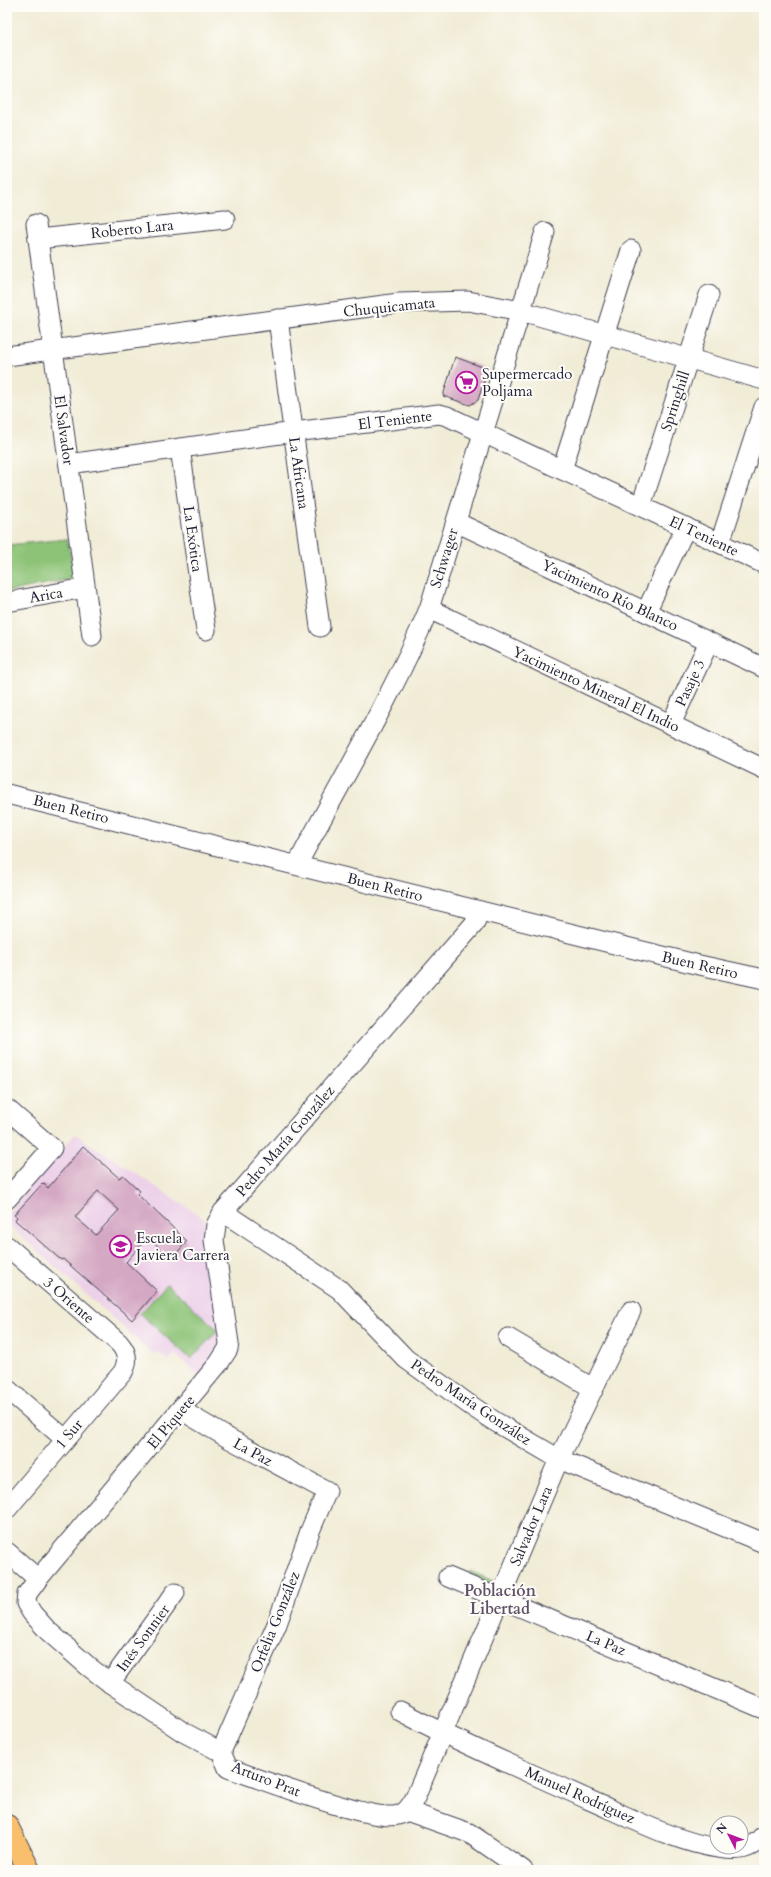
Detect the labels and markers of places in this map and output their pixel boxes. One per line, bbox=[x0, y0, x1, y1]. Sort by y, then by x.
place label: Supermercado Poljama bbox=[482, 364, 572, 401]
supermarket icon: Supermercado Poljama bbox=[453, 370, 479, 396]
place label: Escuela Javiera Carrera bbox=[134, 1228, 230, 1265]
school or university icon: Escuela Javiera Carrera bbox=[108, 1234, 134, 1260]

